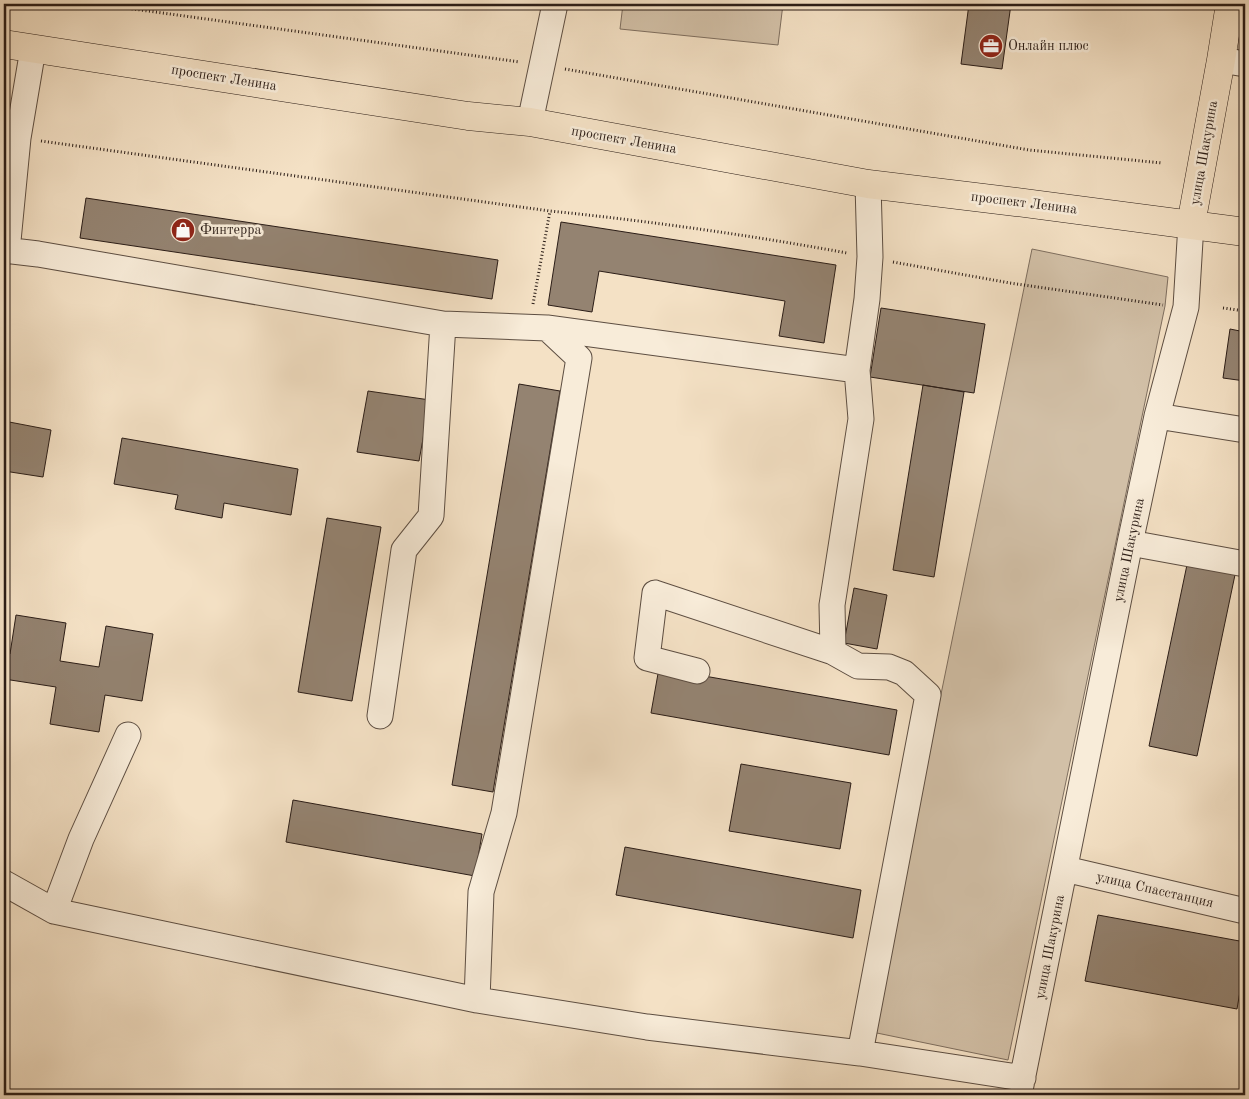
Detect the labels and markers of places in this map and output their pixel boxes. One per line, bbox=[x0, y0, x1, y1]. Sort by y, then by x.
office icon: Онлайн плюс bbox=[978, 33, 1004, 59]
place label: Онлайн плюс bbox=[1008, 39, 1089, 53]
shop icon: Финтерра bbox=[170, 217, 196, 243]
place label: Финтерра bbox=[200, 223, 262, 237]

